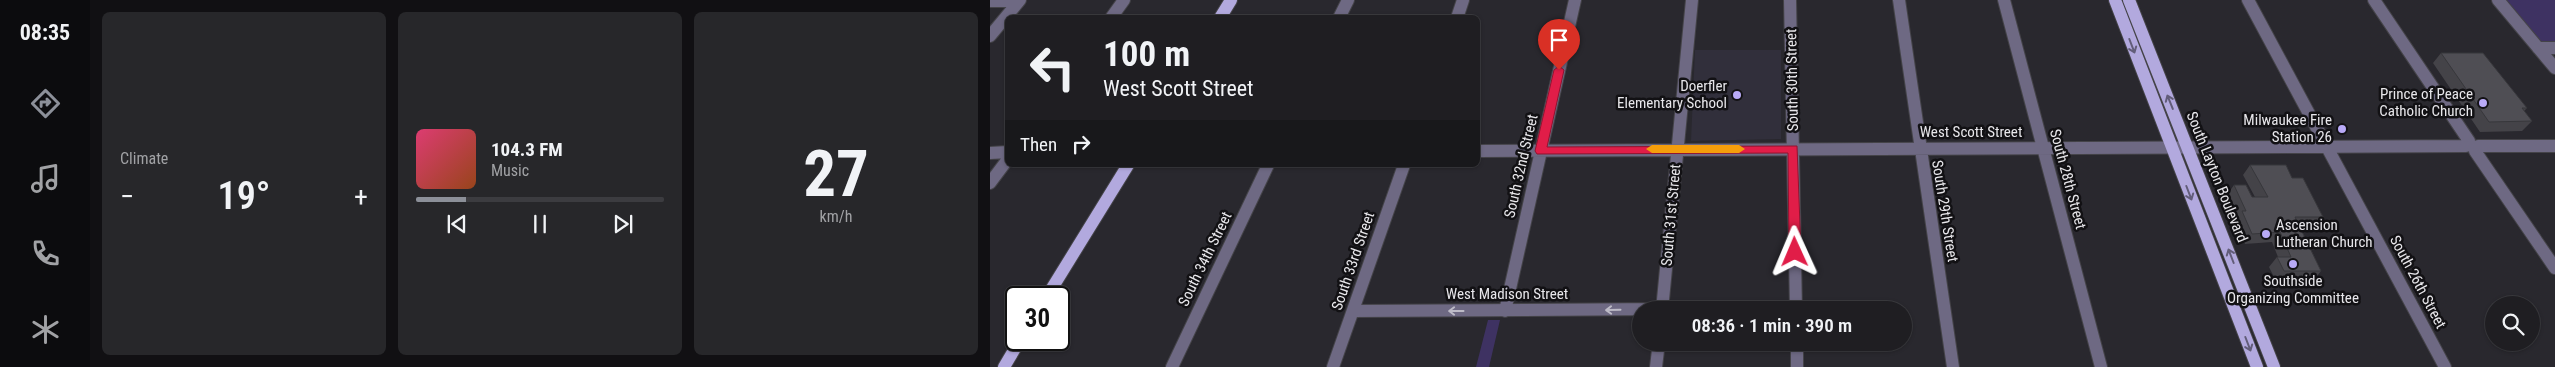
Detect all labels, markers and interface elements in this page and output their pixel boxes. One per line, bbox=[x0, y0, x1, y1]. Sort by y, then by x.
pin bbox=[1538, 19, 1580, 70]
text: 08:35 bbox=[20, 20, 70, 45]
icon: arrive bbox=[1545, 26, 1573, 54]
street label: South 30th Street bbox=[1782, 28, 1802, 132]
text: 100 m bbox=[1103, 34, 1190, 75]
icon: left bbox=[1020, 35, 1085, 100]
one-way arrow bbox=[2128, 37, 2137, 53]
text: West Scott Street bbox=[1103, 76, 1254, 101]
place label: Doerfler Elementary School bbox=[1617, 77, 1727, 112]
place label: Prince of Peace Catholic Church bbox=[2379, 85, 2473, 120]
icon: directions bbox=[28, 86, 63, 121]
marker: Doerfler Elementary School bbox=[1731, 89, 1743, 101]
one-way arrow bbox=[2164, 95, 2174, 110]
marker: Prince of Peace Catholic Church bbox=[2477, 97, 2489, 109]
street label: South Layton Boulevard bbox=[2183, 109, 2251, 245]
place label: Milwaukee Fire Station 26 bbox=[2243, 111, 2332, 146]
street label: South 32nd Street bbox=[1500, 112, 1542, 220]
street label: West Scott Street bbox=[1920, 123, 2022, 141]
marker: Milwaukee Fire Station 26 bbox=[2336, 123, 2348, 135]
street label: South 28th Street bbox=[2046, 127, 2090, 231]
icon: right bbox=[1067, 130, 1095, 158]
text: Then bbox=[1020, 133, 1057, 156]
text: 27 bbox=[803, 136, 869, 212]
text: 104.3 FM bbox=[491, 138, 563, 161]
text: Climate bbox=[120, 149, 168, 168]
street label: South 29th Street bbox=[1928, 159, 1962, 263]
icon: music bbox=[28, 161, 63, 196]
text: Music bbox=[491, 161, 529, 180]
street label: South 31st Street bbox=[1658, 163, 1684, 267]
text: 19° bbox=[218, 174, 270, 218]
text: − bbox=[120, 180, 134, 213]
text: + bbox=[354, 180, 368, 213]
one-way arrow bbox=[2185, 185, 2194, 200]
text: km/h bbox=[820, 207, 852, 226]
street label: South 34th Street bbox=[1174, 209, 1236, 309]
street label: South 33rd Street bbox=[1328, 209, 1378, 313]
icon: previous bbox=[443, 210, 471, 238]
icon: pause bbox=[526, 210, 554, 238]
icon: next bbox=[609, 210, 637, 238]
place label: Ascension Lutheran Church bbox=[2276, 216, 2373, 251]
position arrow bbox=[1768, 225, 1820, 277]
marker: Ascension Lutheran Church bbox=[2260, 228, 2272, 240]
street label: South 26th Street bbox=[2386, 232, 2450, 332]
icon: phone bbox=[28, 236, 63, 271]
one-way arrow bbox=[2226, 249, 2235, 265]
marker: Southside Organizing Committee bbox=[2287, 258, 2299, 270]
place label: Southside Organizing Committee bbox=[2227, 272, 2359, 307]
street label: West Madison Street bbox=[1446, 285, 1568, 303]
speed limit sign: 30 bbox=[1005, 286, 1070, 351]
map controls bbox=[2485, 296, 2540, 351]
button: search bbox=[2485, 296, 2540, 351]
one-way arrow bbox=[1605, 305, 1622, 315]
one-way arrow bbox=[1449, 306, 1465, 316]
icon: climate bbox=[28, 312, 63, 347]
text: 08:36 · 1 min · 390 m bbox=[1692, 314, 1852, 337]
one-way arrow bbox=[2244, 336, 2253, 351]

